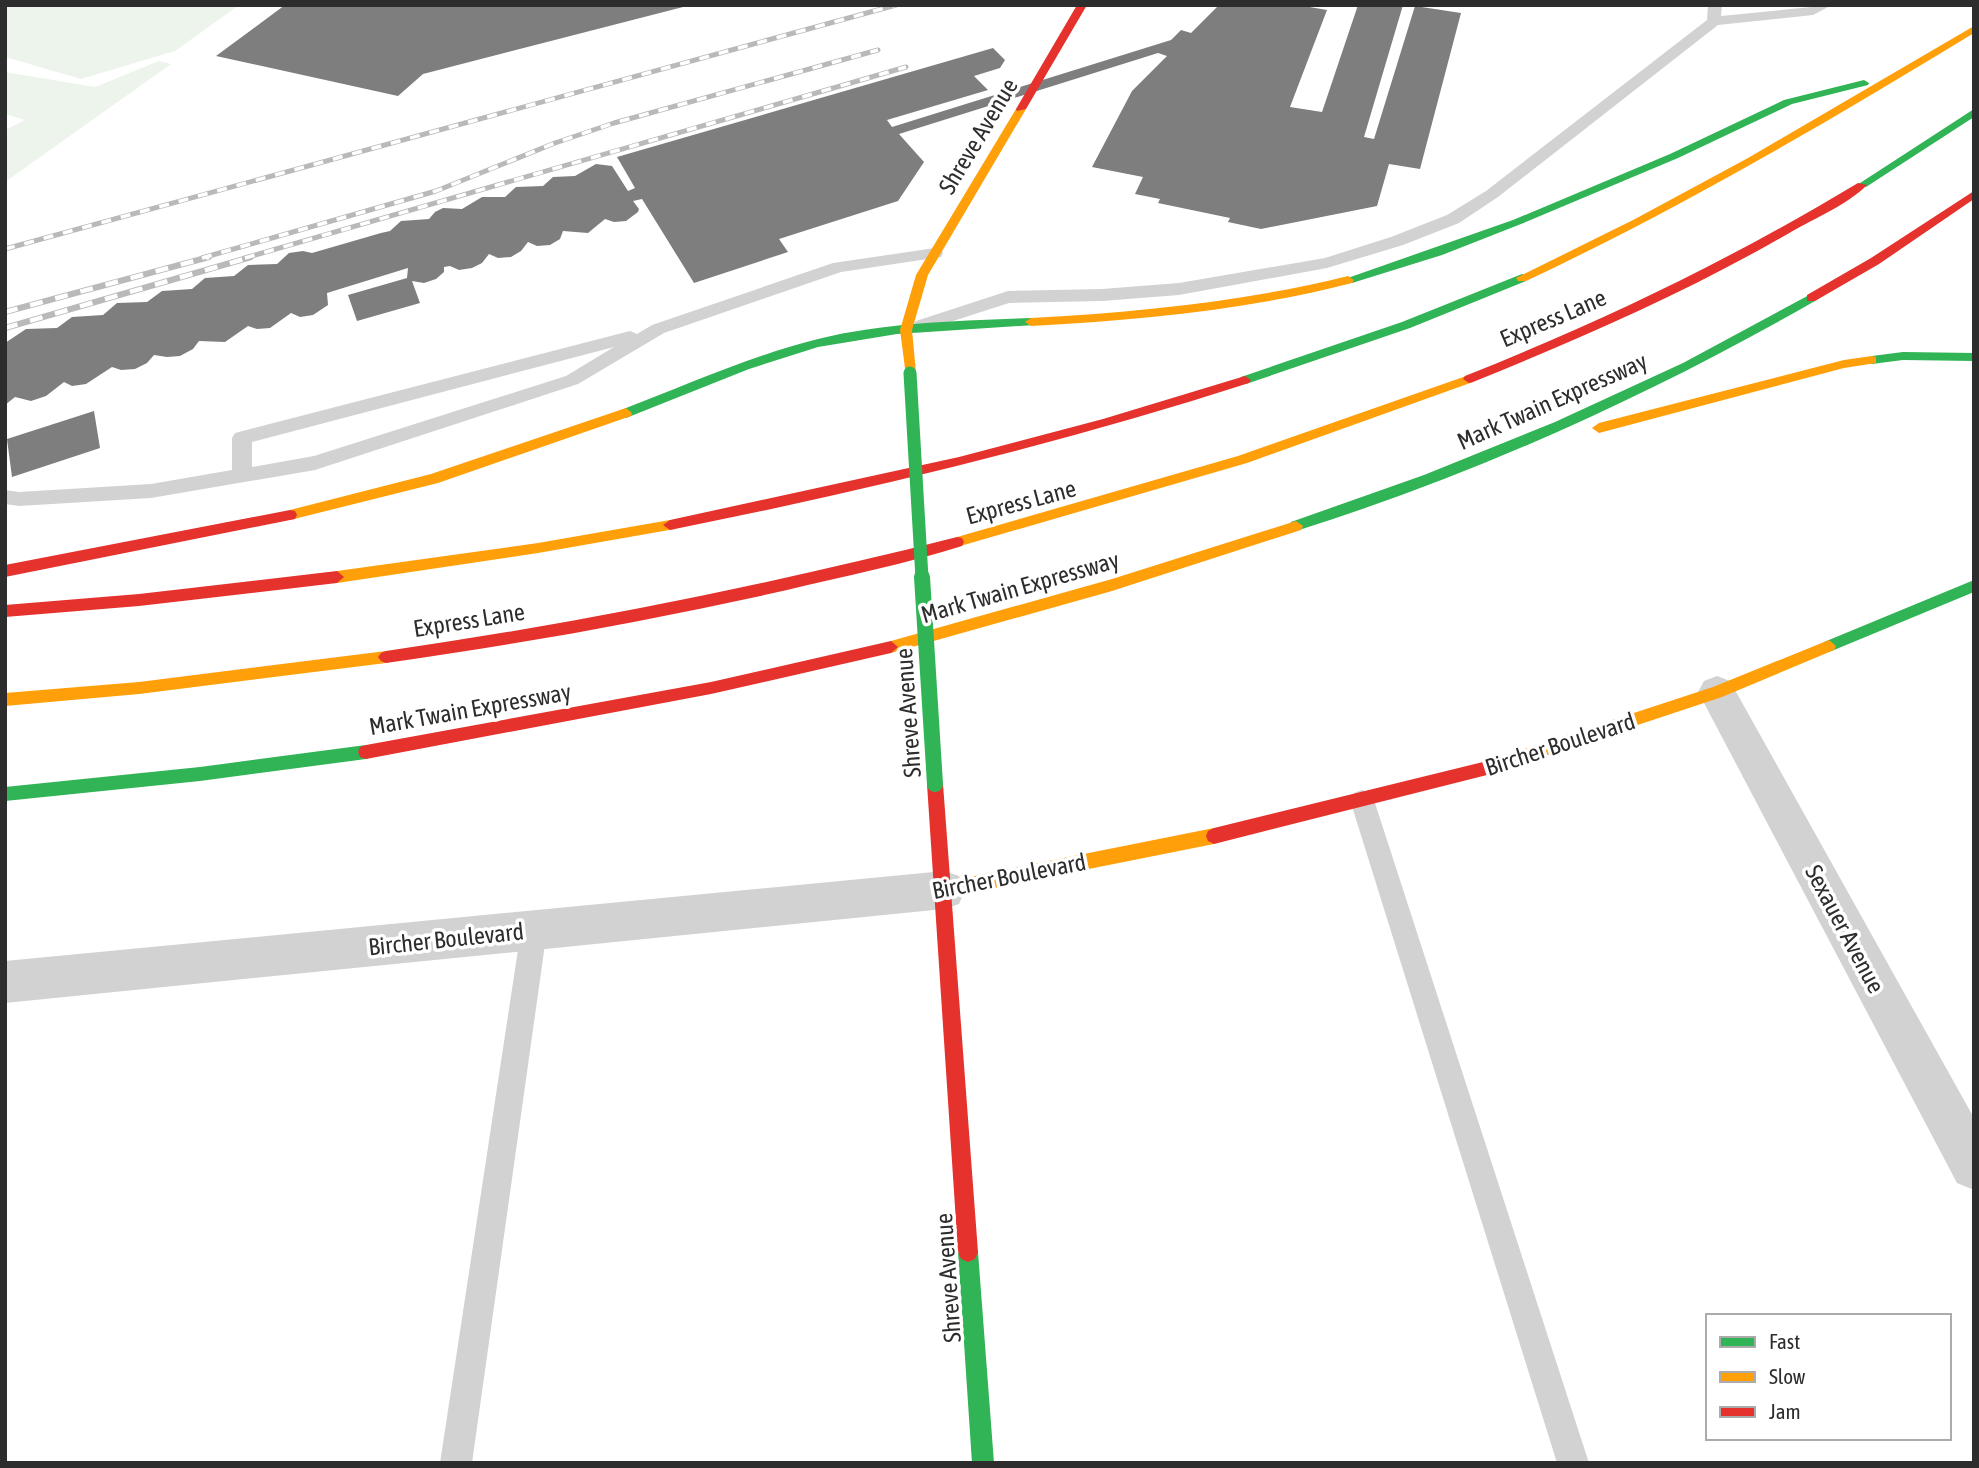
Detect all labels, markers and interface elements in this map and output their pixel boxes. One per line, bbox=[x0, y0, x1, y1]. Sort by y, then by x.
street label: Shreve Avenue bbox=[933, 73, 1023, 199]
street label: Express Lane bbox=[1496, 284, 1610, 352]
street label: Mark Twain Expressway bbox=[1453, 347, 1651, 455]
street label: Express Lane bbox=[963, 474, 1079, 530]
street label: Mark Twain Expressway bbox=[918, 546, 1122, 628]
street label: Express Lane bbox=[411, 598, 527, 642]
street label: Shreve Avenue bbox=[890, 647, 926, 779]
street label: Mark Twain Expressway bbox=[367, 678, 573, 740]
street label: Bircher Boulevard bbox=[1482, 707, 1638, 781]
street label: Bircher Boulevard bbox=[930, 848, 1088, 904]
street label: Sexauer Avenue bbox=[1800, 860, 1890, 998]
street label: Bircher Boulevard bbox=[367, 917, 525, 961]
street label: Shreve Avenue bbox=[930, 1212, 966, 1344]
legend bbox=[1706, 1314, 1951, 1440]
text: Fast bbox=[1769, 1329, 1800, 1353]
text: Slow bbox=[1769, 1364, 1806, 1388]
text: Jam bbox=[1769, 1399, 1801, 1423]

